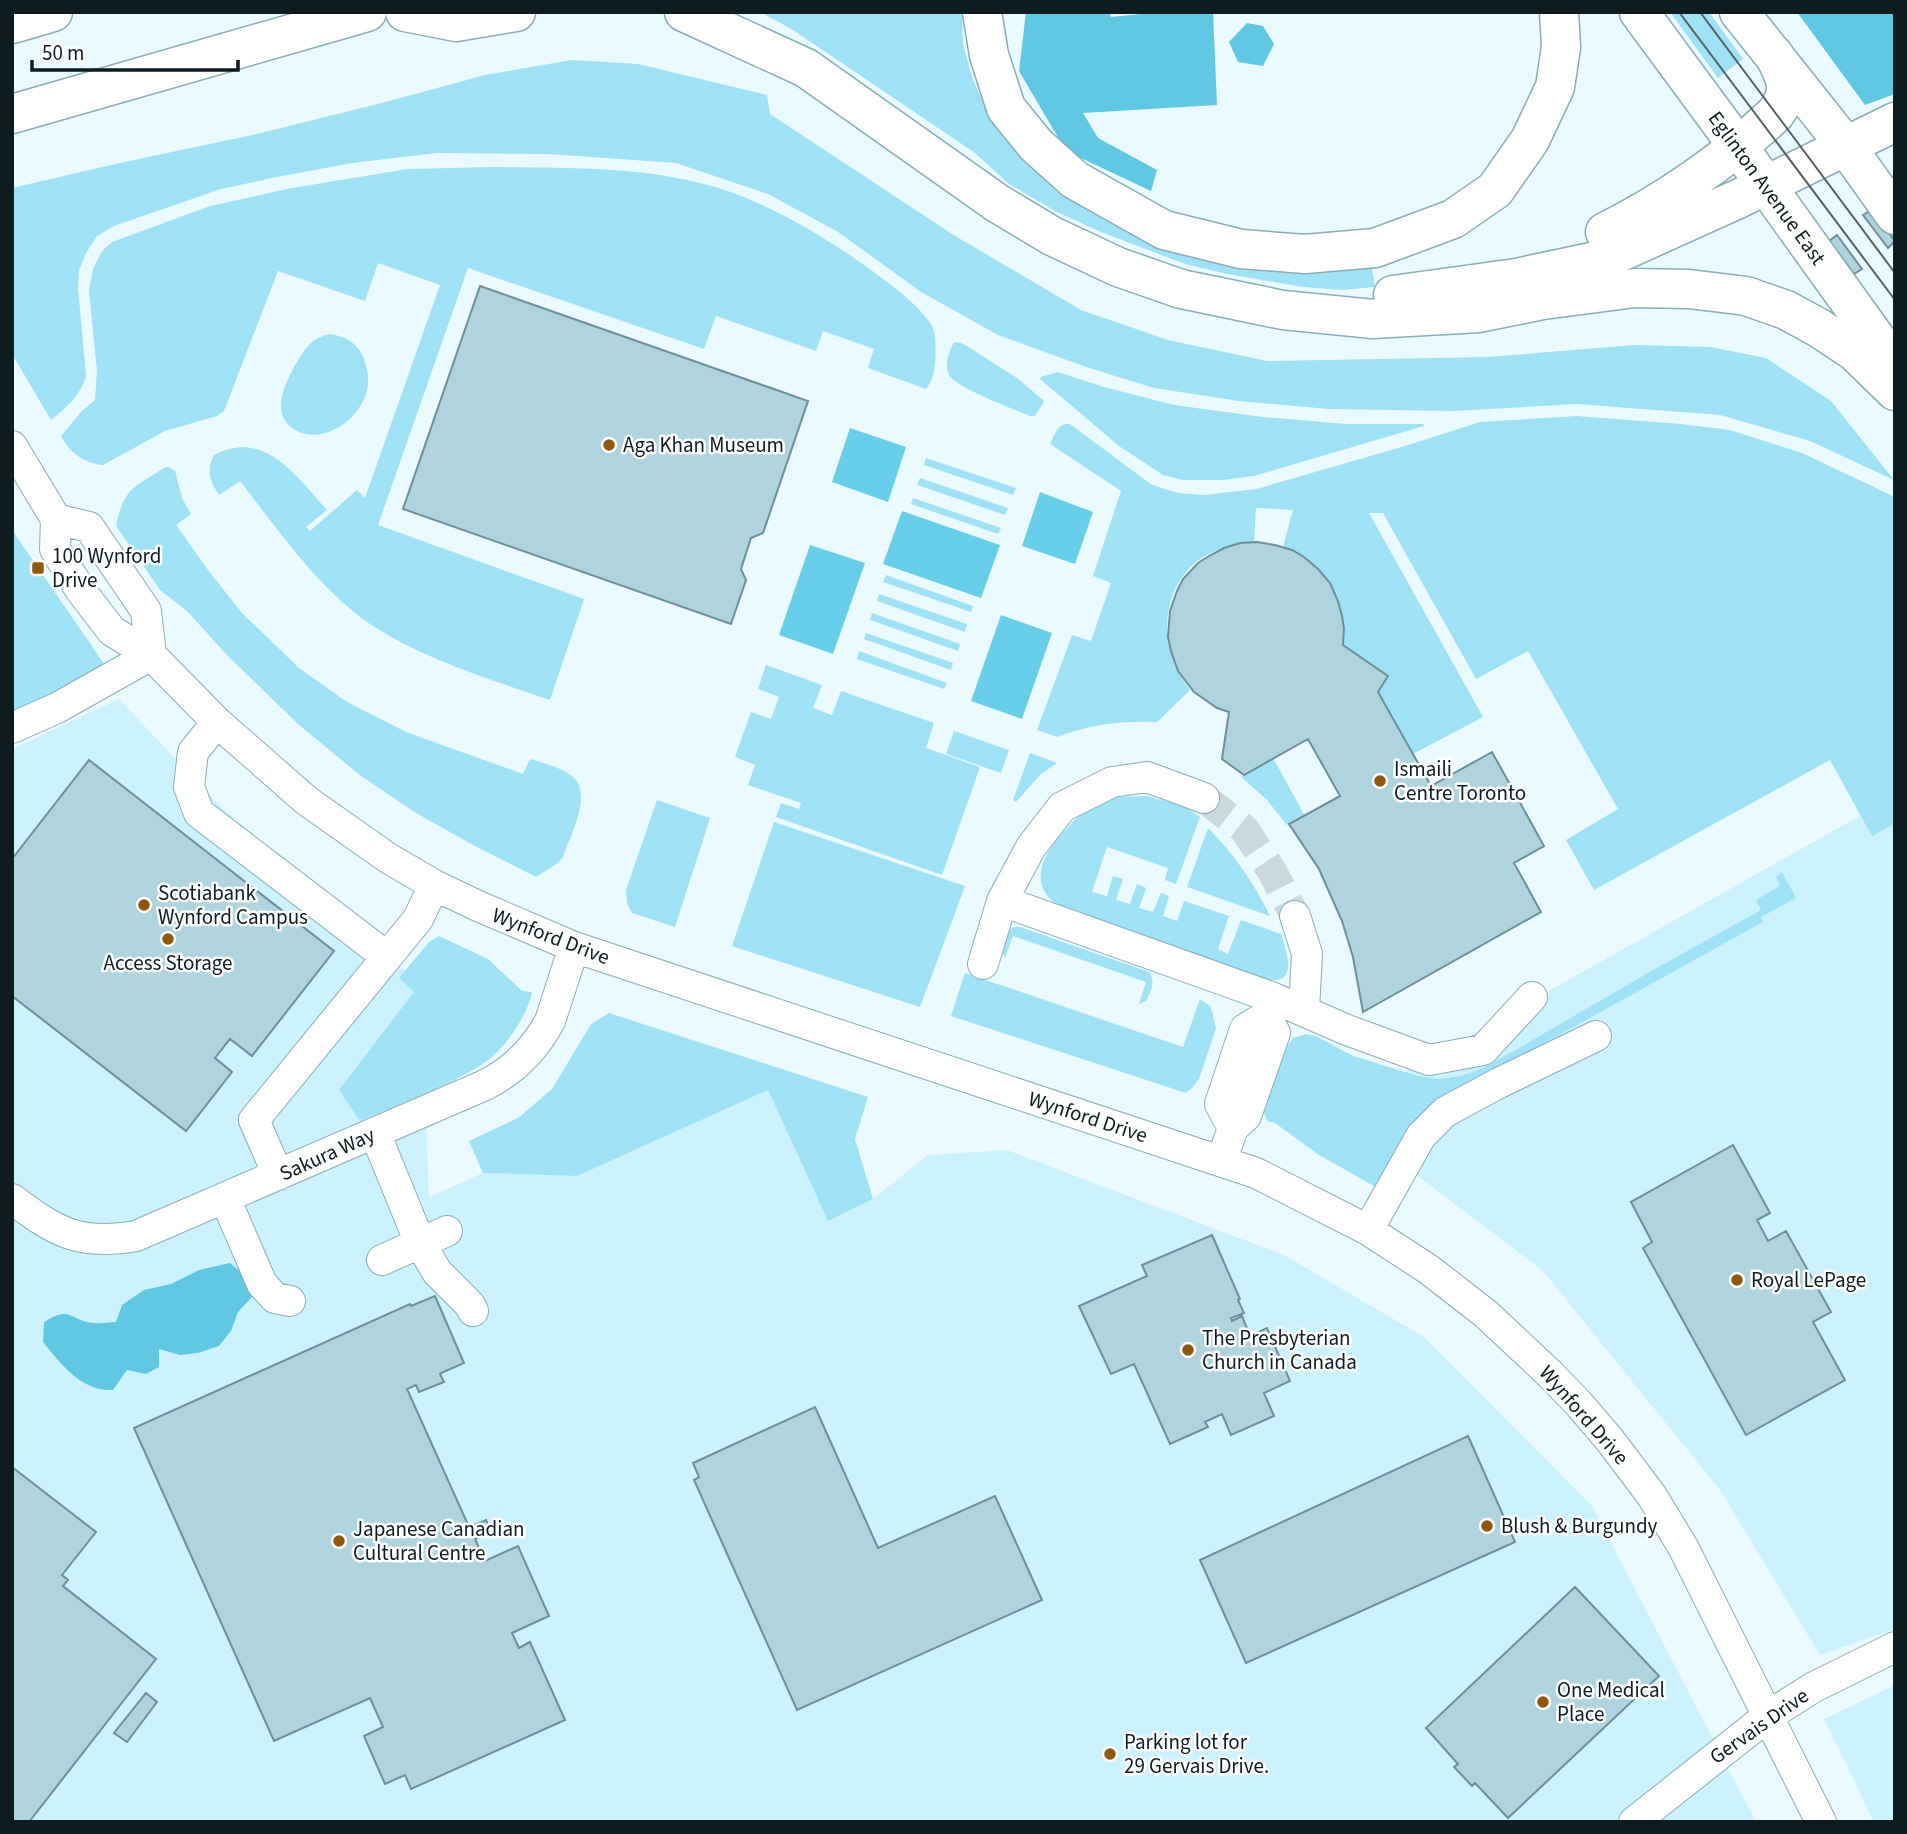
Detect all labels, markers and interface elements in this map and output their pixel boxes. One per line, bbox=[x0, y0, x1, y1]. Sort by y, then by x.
scale bar bbox=[32, 28, 238, 72]
text: 50 m bbox=[42, 38, 84, 68]
street label: Eglinton Avenue East bbox=[1701, 105, 1833, 271]
place label: Aga Khan Museum bbox=[623, 430, 784, 460]
marker: Aga Khan Museum bbox=[601, 437, 617, 453]
place label: 100 Wynford Drive bbox=[52, 541, 161, 595]
marker: 100 Wynford Drive bbox=[30, 560, 46, 576]
place label: Ismaili Centre Toronto bbox=[1394, 754, 1526, 808]
marker: Ismaili Centre Toronto bbox=[1372, 773, 1388, 789]
place label: Scotiabank Wynford Campus bbox=[158, 878, 308, 932]
marker: Scotiabank Wynford Campus bbox=[136, 897, 152, 913]
street label: Wynford Drive bbox=[488, 900, 614, 972]
marker: Access Storage bbox=[160, 931, 176, 947]
place label: Access Storage bbox=[104, 948, 232, 978]
street label: Wynford Drive bbox=[1025, 1084, 1151, 1150]
street label: Sakura Way bbox=[275, 1120, 380, 1188]
place label: Royal LePage bbox=[1751, 1265, 1866, 1295]
marker: Royal LePage bbox=[1729, 1272, 1745, 1288]
place label: The Presbyterian Church in Canada bbox=[1202, 1323, 1357, 1377]
marker: The Presbyterian Church in Canada bbox=[1180, 1342, 1196, 1358]
street label: Wynford Drive bbox=[1532, 1359, 1636, 1471]
place label: Blush & Burgundy bbox=[1501, 1511, 1658, 1541]
place label: Japanese Canadian Cultural Centre bbox=[353, 1514, 524, 1568]
marker: Blush & Burgundy bbox=[1479, 1518, 1495, 1534]
marker: Japanese Canadian Cultural Centre bbox=[331, 1533, 347, 1549]
place label: One Medical Place bbox=[1557, 1675, 1665, 1729]
street label: Gervais Drive bbox=[1703, 1681, 1815, 1771]
marker: One Medical Place bbox=[1535, 1694, 1551, 1710]
place label: Parking lot for 29 Gervais Drive. bbox=[1124, 1727, 1269, 1781]
marker: Parking lot for 29 Gervais Drive. bbox=[1102, 1746, 1118, 1762]

